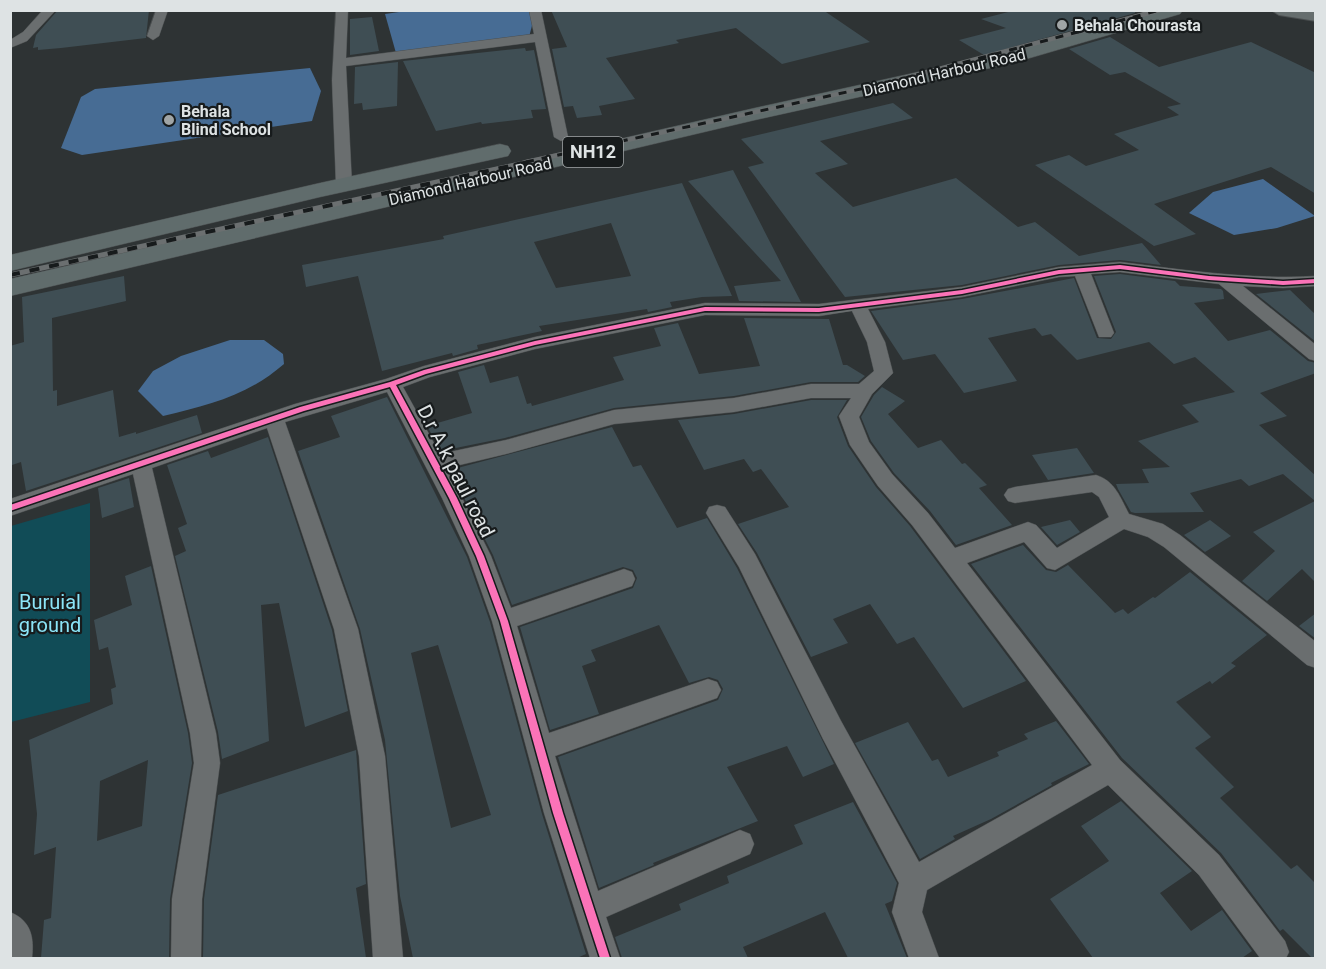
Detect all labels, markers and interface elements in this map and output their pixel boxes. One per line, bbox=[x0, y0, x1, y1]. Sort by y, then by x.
place label: Behala Chourasta bbox=[1074, 16, 1201, 35]
marker: Behala Chourasta bbox=[1055, 18, 1069, 32]
street label: Diamond Harbour Road bbox=[861, 44, 1027, 100]
place label: Behala Blind School bbox=[181, 102, 271, 139]
marker: Behala Blind School bbox=[162, 113, 176, 127]
road number: NH12 bbox=[563, 137, 623, 167]
street label: Diamond Harbour Road bbox=[387, 153, 553, 209]
street label: D.r A.k paul road bbox=[412, 401, 500, 541]
park label: Buruial ground bbox=[19, 590, 81, 637]

